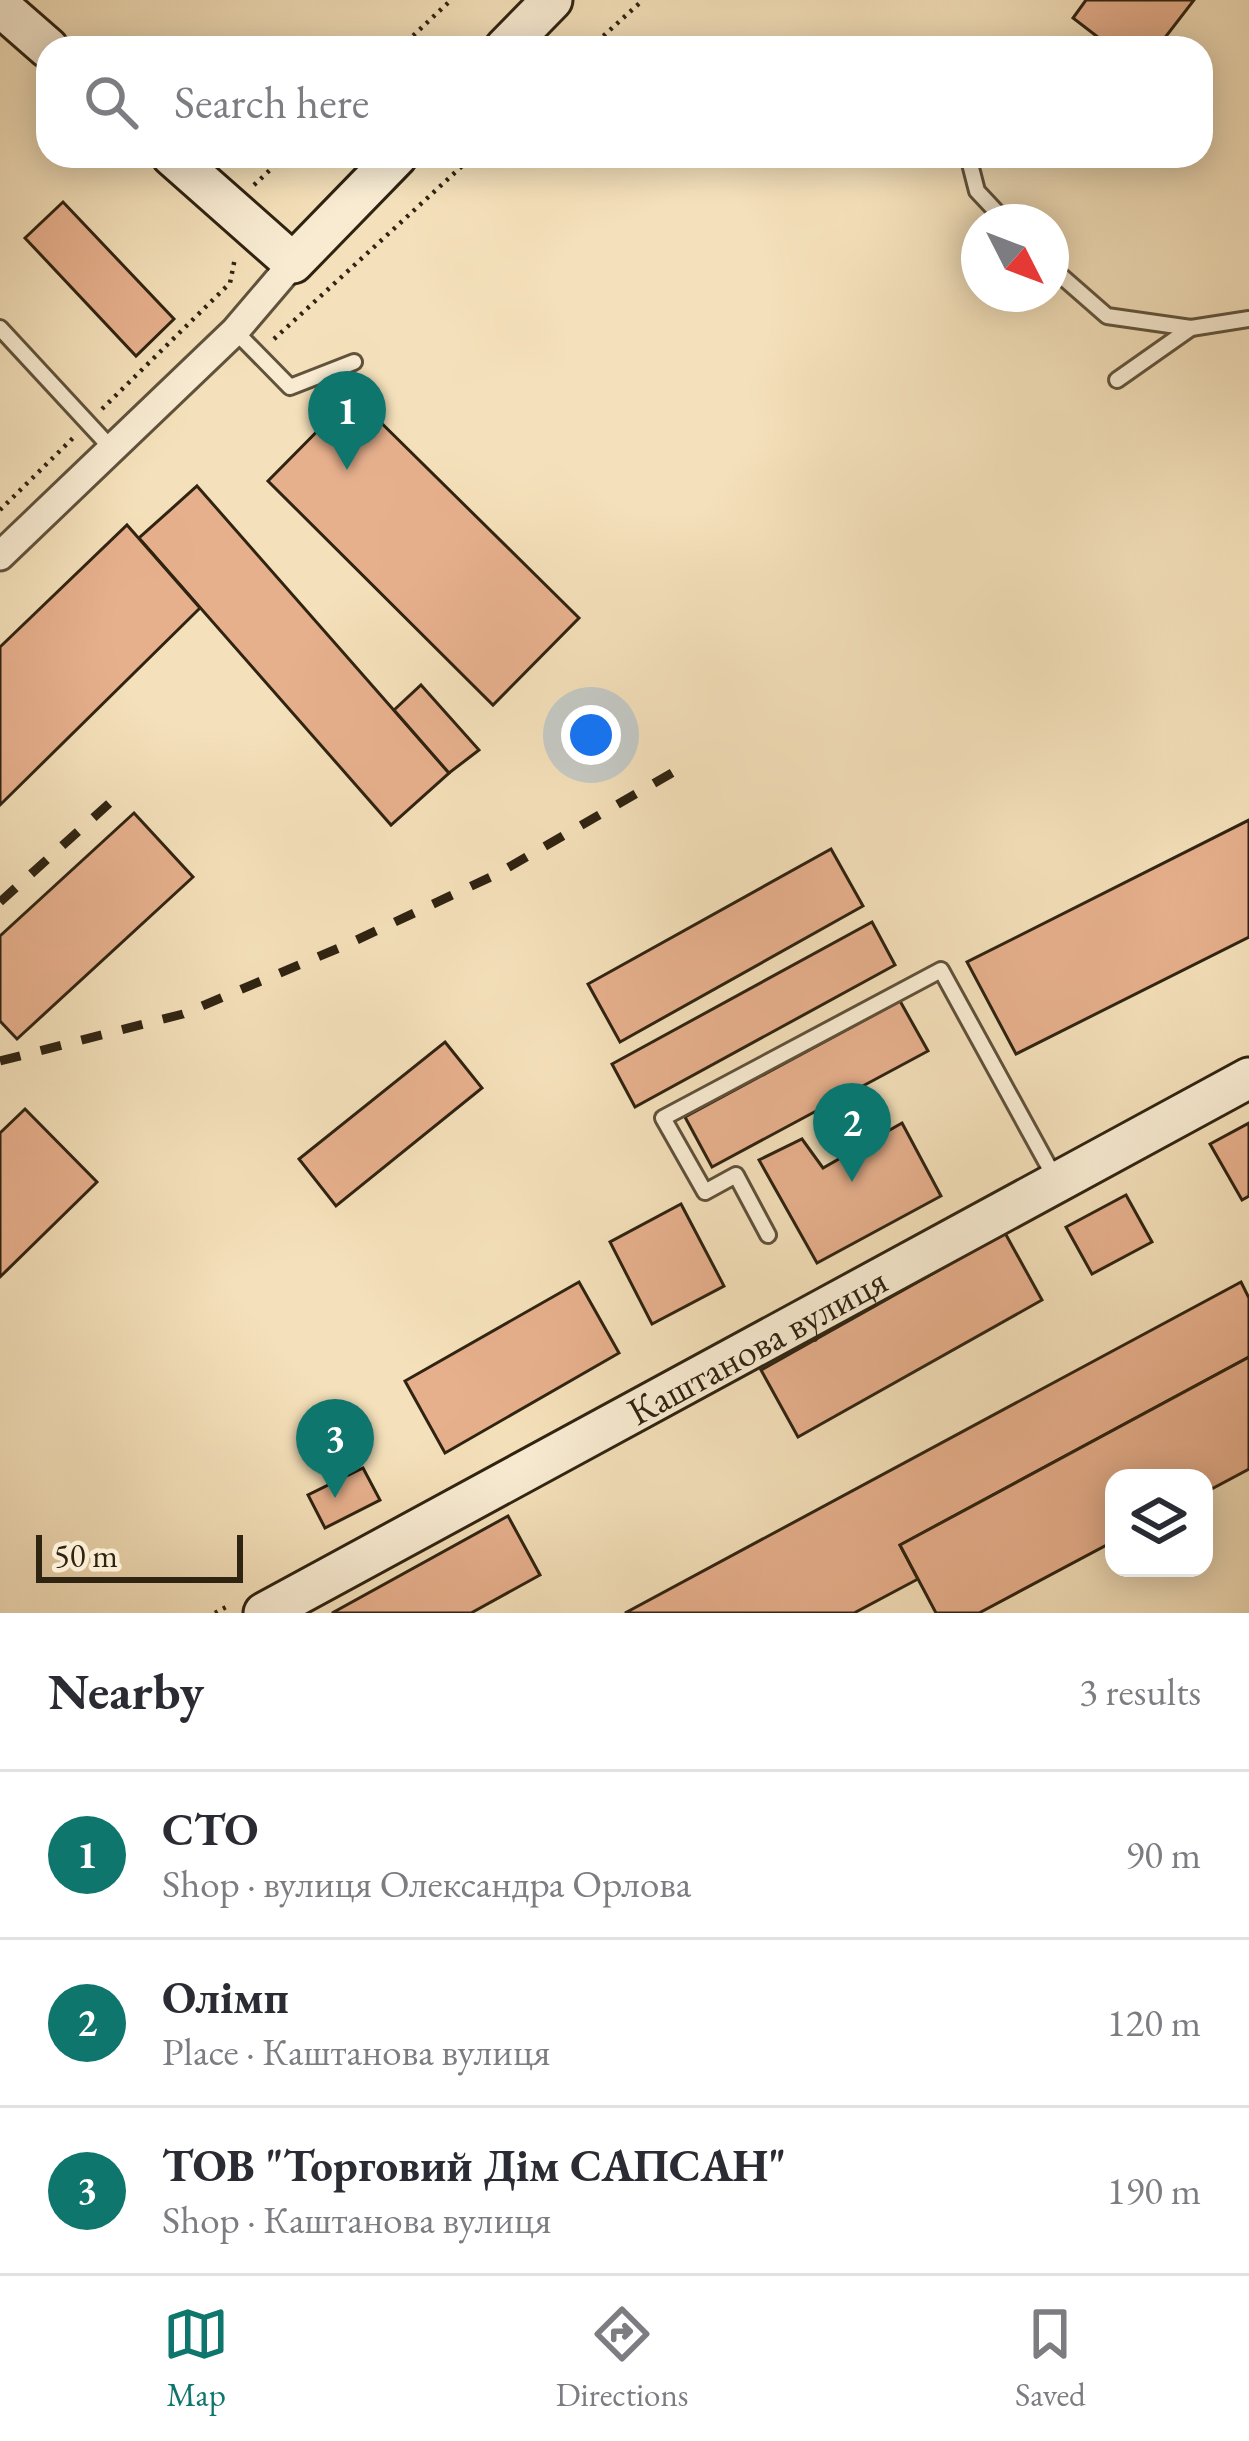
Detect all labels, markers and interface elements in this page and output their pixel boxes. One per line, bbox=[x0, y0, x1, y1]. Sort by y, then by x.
search box bbox=[36, 36, 1213, 168]
icon: search bbox=[78, 69, 144, 135]
text: Search here bbox=[174, 73, 369, 131]
north arrow bbox=[961, 204, 1069, 312]
pin: 1 bbox=[308, 371, 386, 470]
your location bbox=[561, 705, 621, 765]
pin: 2 bbox=[813, 1083, 891, 1182]
street label: Каштанова вулиця bbox=[618, 1254, 896, 1437]
pin: 3 bbox=[296, 1399, 374, 1498]
map controls bbox=[1105, 1469, 1213, 1577]
button: layers bbox=[1105, 1469, 1213, 1577]
scale bar bbox=[36, 1529, 243, 1582]
text: 50 m bbox=[54, 1534, 118, 1577]
text: Nearby bbox=[48, 1658, 204, 1724]
text: 3 results bbox=[1079, 1666, 1201, 1717]
text: СТО bbox=[162, 1800, 258, 1858]
text: 1 bbox=[77, 1829, 97, 1880]
text: 90 m bbox=[1125, 1829, 1201, 1880]
text: Shop · вулиця Олександра Орлова bbox=[162, 1858, 691, 1909]
text: Олімп bbox=[162, 1968, 289, 2026]
text: 2 bbox=[77, 1997, 97, 2048]
text: 120 m bbox=[1107, 1997, 1201, 2048]
text: Place · Каштанова вулиця bbox=[162, 2026, 550, 2077]
text: ТОВ "Торговий Дім САПСАН" bbox=[162, 2136, 786, 2194]
text: 3 bbox=[77, 2165, 97, 2216]
text: 190 m bbox=[1107, 2165, 1201, 2216]
text: Shop · Каштанова вулиця bbox=[162, 2194, 551, 2245]
tab: Map bbox=[163, 2301, 229, 2416]
tab: Directions bbox=[556, 2301, 689, 2416]
tab: Saved bbox=[1015, 2301, 1086, 2416]

